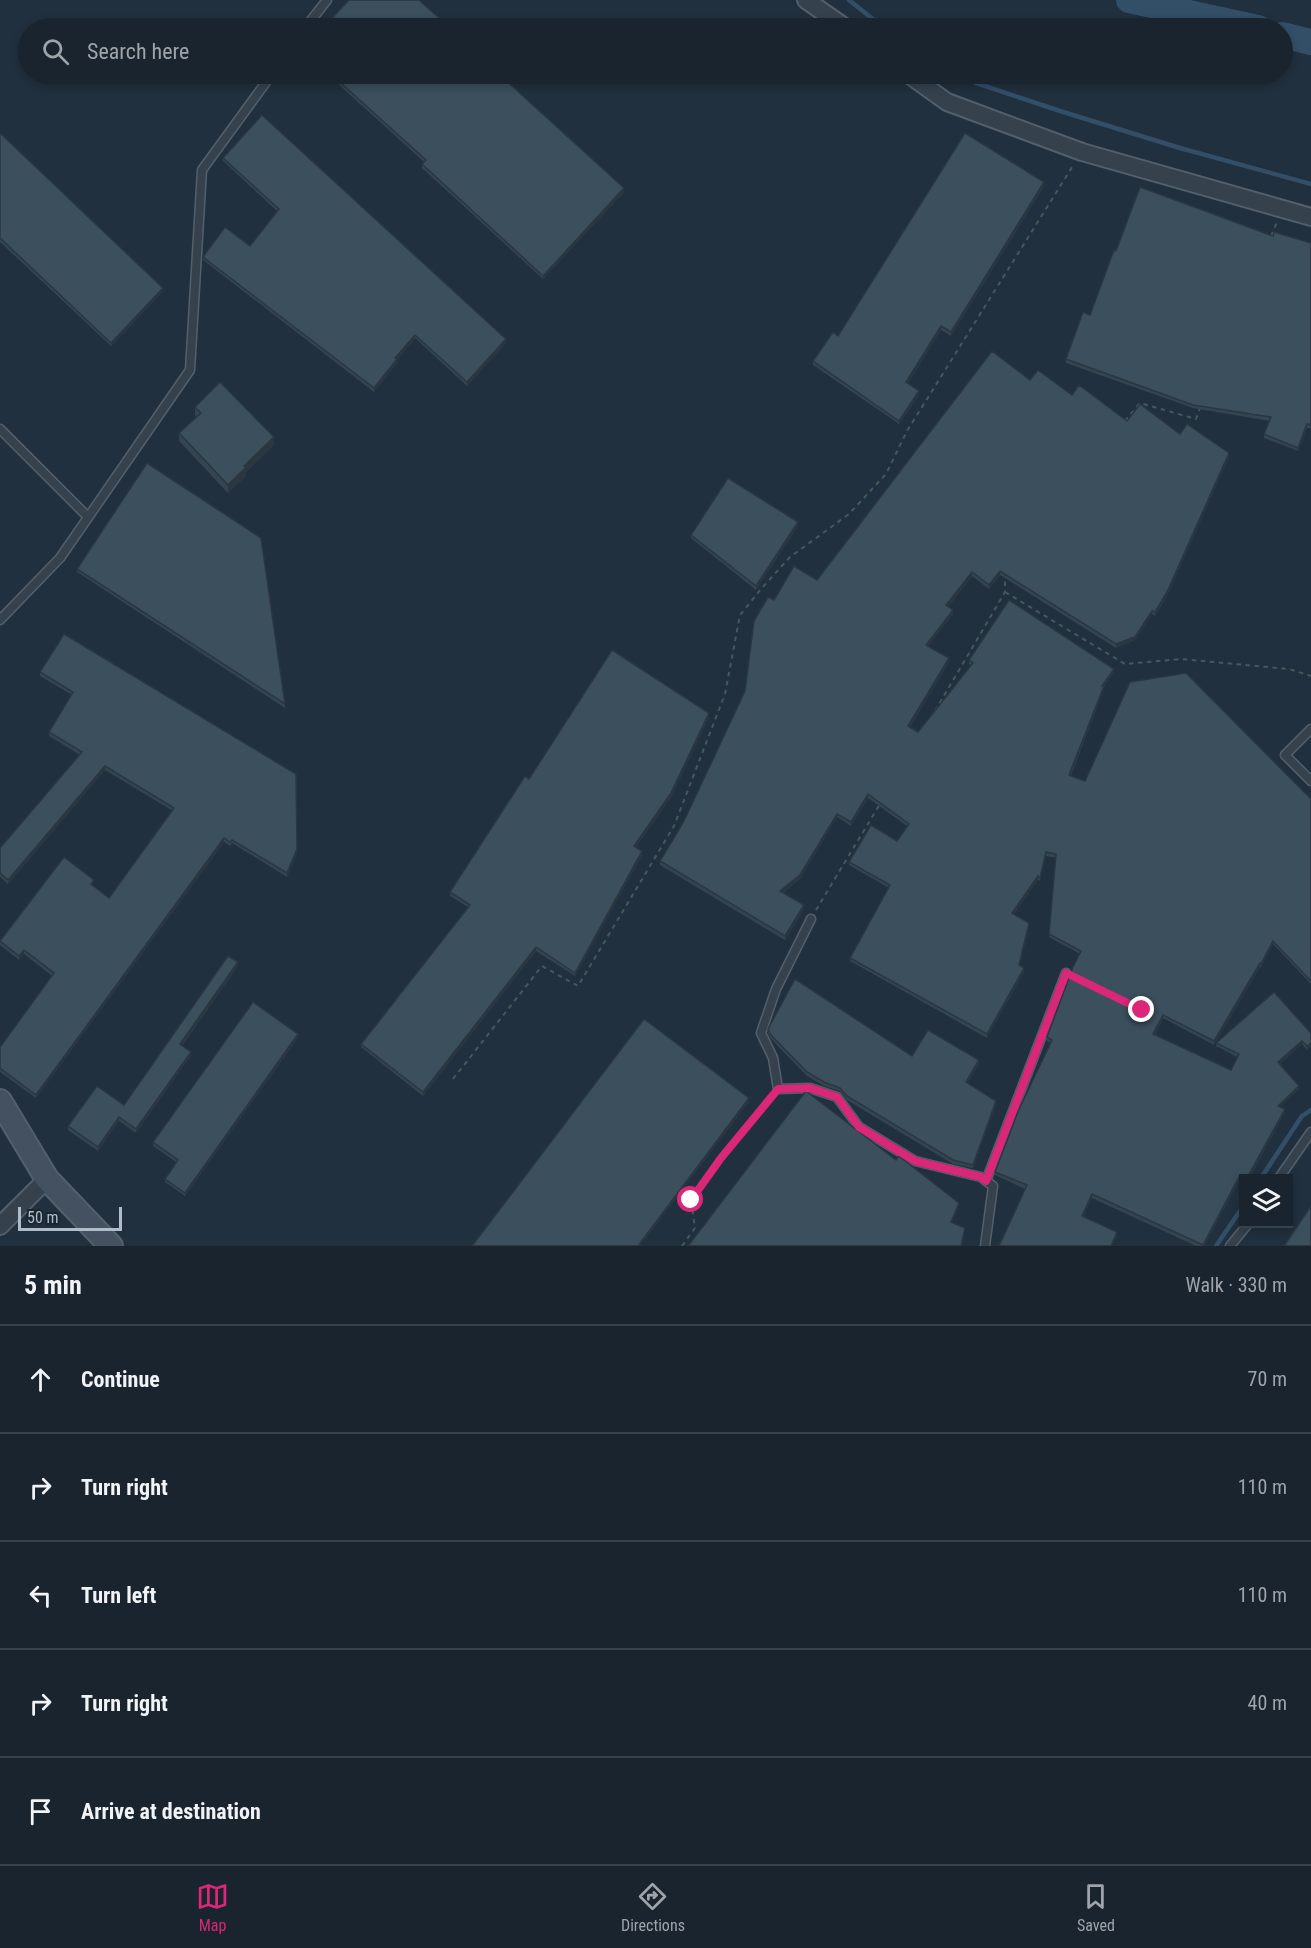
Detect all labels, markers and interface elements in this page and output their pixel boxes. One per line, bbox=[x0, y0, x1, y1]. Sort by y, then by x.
search box bbox=[18, 18, 1293, 84]
icon: search bbox=[39, 35, 72, 68]
text: Search here bbox=[87, 39, 189, 64]
route end bbox=[1128, 996, 1154, 1022]
map controls bbox=[1239, 1174, 1293, 1228]
button: layers bbox=[1239, 1174, 1293, 1228]
route start bbox=[677, 1186, 703, 1212]
scale bar bbox=[18, 1204, 122, 1232]
text: 50 m bbox=[27, 1208, 59, 1227]
text: 5 min bbox=[24, 1270, 82, 1300]
text: Walk · 330 m bbox=[1186, 1273, 1287, 1297]
icon: ahead bbox=[24, 1363, 57, 1396]
text: Continue bbox=[81, 1367, 160, 1392]
text: 70 m bbox=[1248, 1367, 1287, 1391]
icon: right bbox=[24, 1471, 57, 1504]
text: Turn right bbox=[81, 1475, 168, 1500]
text: 110 m bbox=[1238, 1475, 1287, 1499]
icon: left bbox=[24, 1579, 57, 1612]
text: Turn left bbox=[81, 1583, 156, 1608]
text: 110 m bbox=[1238, 1583, 1287, 1607]
icon: right bbox=[24, 1687, 57, 1720]
text: Turn right bbox=[81, 1691, 168, 1716]
text: 40 m bbox=[1248, 1691, 1287, 1715]
icon: arrive bbox=[24, 1795, 57, 1828]
text: Arrive at destination bbox=[81, 1799, 261, 1824]
tab: Map bbox=[196, 1880, 229, 1935]
tab: Directions bbox=[621, 1880, 685, 1935]
tab: Saved bbox=[1077, 1880, 1115, 1935]

